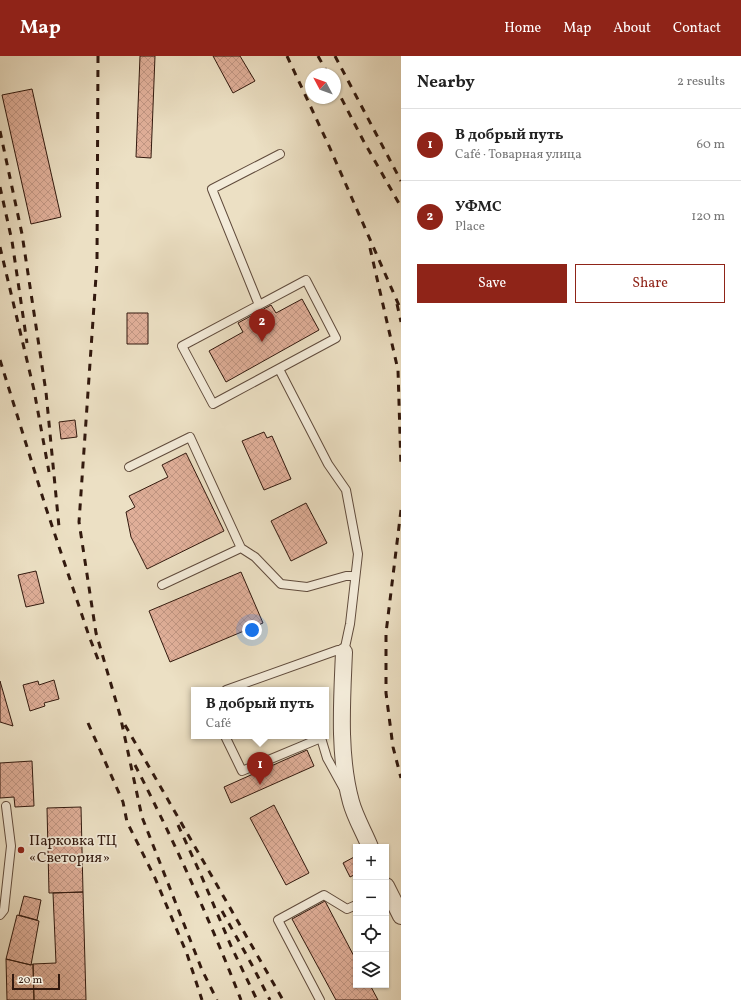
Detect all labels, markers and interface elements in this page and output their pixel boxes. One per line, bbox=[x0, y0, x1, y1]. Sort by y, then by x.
text: Map bbox=[20, 15, 61, 41]
text: Home bbox=[504, 19, 541, 38]
text: Map bbox=[563, 19, 591, 38]
text: About bbox=[613, 19, 651, 38]
text: Contact bbox=[673, 19, 721, 38]
north arrow bbox=[305, 68, 341, 104]
text: Nearby bbox=[417, 71, 475, 94]
text: 2 results bbox=[677, 73, 725, 91]
text: В добрый путь bbox=[455, 125, 564, 146]
text: 1 bbox=[427, 136, 433, 154]
text: 60 m bbox=[697, 136, 725, 154]
text: Café · Товарная улица bbox=[455, 146, 582, 164]
text: УФМС bbox=[455, 197, 502, 218]
text: 2 bbox=[427, 208, 433, 226]
text: 120 m bbox=[691, 208, 725, 226]
text: Place bbox=[455, 218, 485, 236]
button: Save bbox=[417, 264, 567, 303]
button: Share bbox=[575, 264, 725, 303]
pin: 2 bbox=[249, 309, 275, 342]
your location bbox=[242, 620, 262, 640]
popup bbox=[191, 687, 329, 739]
text: В добрый путь bbox=[206, 694, 314, 715]
text: Café bbox=[206, 715, 231, 733]
pin: 1 bbox=[247, 752, 273, 785]
place label: Парковка ТЦ «Светория» bbox=[29, 831, 118, 869]
map controls bbox=[353, 844, 389, 988]
button: + bbox=[353, 844, 389, 880]
marker: Парковка ТЦ «Светория» bbox=[16, 845, 26, 855]
button: − bbox=[353, 880, 389, 916]
button: locate bbox=[353, 916, 389, 952]
button: layers bbox=[353, 952, 389, 988]
scale bar bbox=[12, 972, 60, 991]
text: 20 m bbox=[18, 973, 42, 988]

